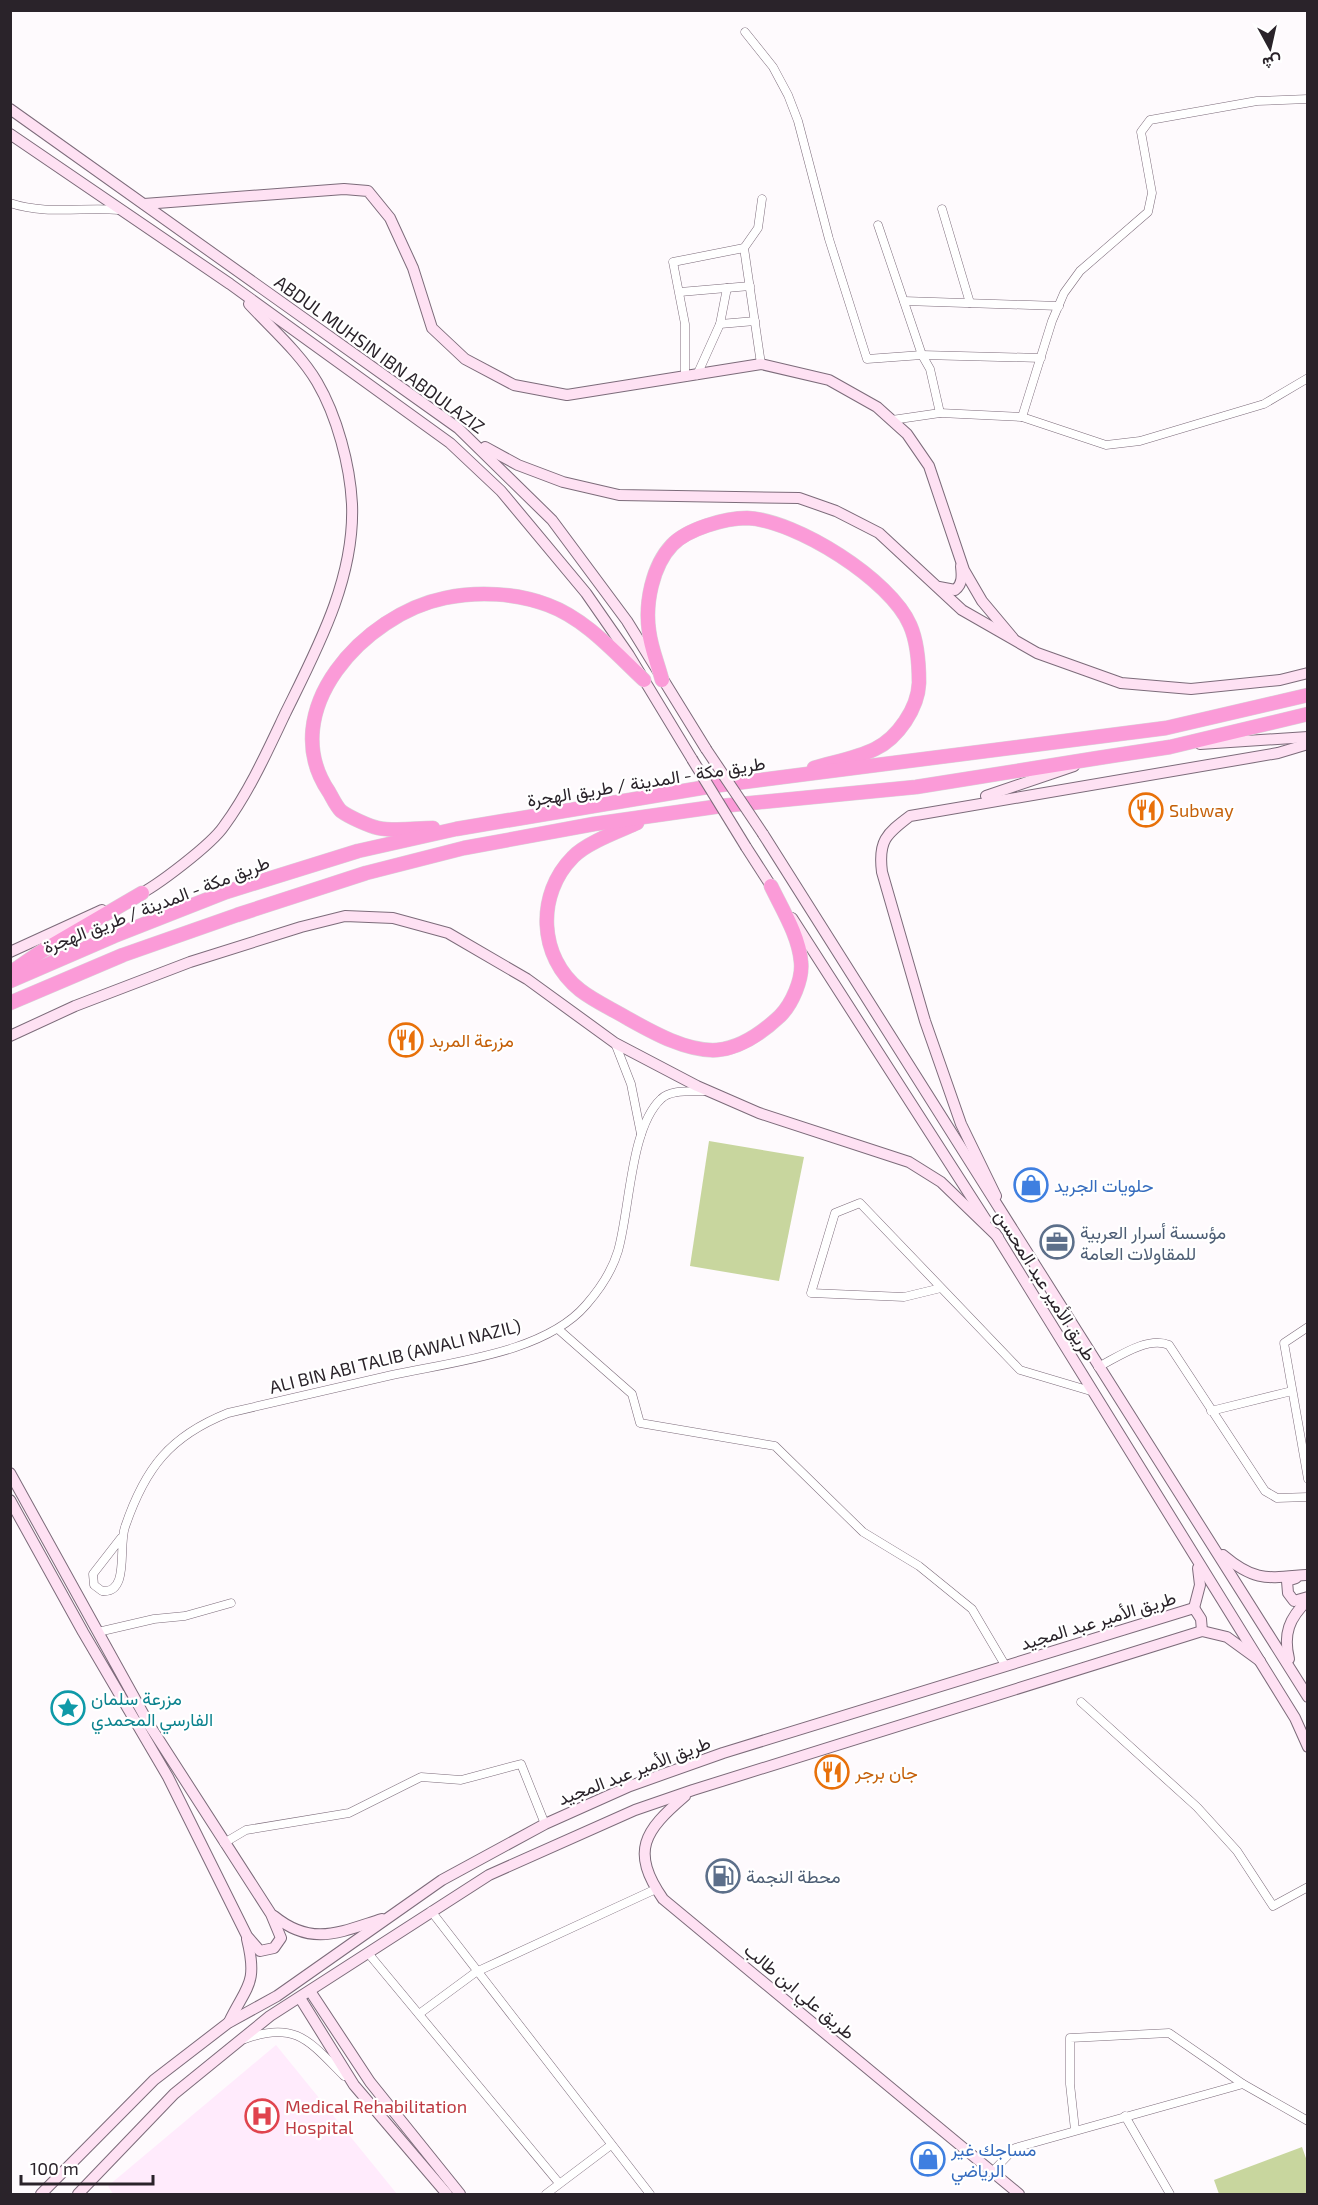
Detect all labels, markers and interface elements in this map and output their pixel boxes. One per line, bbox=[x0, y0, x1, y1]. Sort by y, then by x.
north arrow bbox=[1240, 18, 1300, 78]
text: ش bbox=[1261, 52, 1283, 74]
street label: ABDUL MUHSIN IBN ABDULAZIZ bbox=[271, 270, 489, 438]
street label: طريق مكة - المدينة / طريق الهجرة bbox=[525, 751, 767, 812]
restaurant icon: Subway bbox=[1128, 792, 1164, 828]
place label: Subway bbox=[1169, 799, 1234, 821]
street label: طريق مكة - المدينة / طريق الهجرة bbox=[40, 851, 273, 958]
restaurant icon: مزرعة المربد bbox=[388, 1022, 424, 1058]
place label: مزرعة المربد bbox=[429, 1029, 514, 1052]
shop icon: حلويات الجريد bbox=[1013, 1167, 1049, 1203]
place label: حلويات الجريد bbox=[1054, 1174, 1154, 1197]
street label: طريق الأمير عبد المحسن bbox=[990, 1206, 1101, 1365]
place label: مؤسسة أسرار العربية للمقاولات العامة bbox=[1080, 1221, 1226, 1265]
office icon: مؤسسة أسرار العربية للمقاولات العامة bbox=[1039, 1224, 1075, 1260]
street label: ALI BIN ABI TALIB (AWALI NAZIL) bbox=[267, 1314, 523, 1398]
street label: طريق الأمير عبد المجيد bbox=[1018, 1586, 1179, 1655]
place label: مزرعة سلمان الفارسي المحمدي bbox=[91, 1687, 213, 1735]
place icon: مزرعة سلمان الفارسي المحمدي bbox=[50, 1690, 86, 1726]
street label: طريق الأمير عبد المجيد bbox=[555, 1731, 714, 1810]
restaurant icon: جان برجر bbox=[814, 1754, 850, 1790]
place label: جان برجر bbox=[854, 1761, 918, 1784]
fuel station icon: محطة النجمة bbox=[705, 1858, 741, 1894]
place label: محطة النجمة bbox=[746, 1865, 841, 1887]
street label: طريق علي ابن طالب bbox=[737, 1938, 860, 2048]
place label: Medical Rehabilitation Hospital bbox=[285, 2095, 467, 2138]
hospital icon: Medical Rehabilitation Hospital bbox=[244, 2098, 280, 2134]
place label: مساجك غير الرياضي bbox=[950, 2138, 1036, 2186]
shop icon: مساجك غير الرياضي bbox=[910, 2141, 946, 2177]
scale bar bbox=[21, 2148, 153, 2186]
text: 100 m bbox=[30, 2157, 79, 2179]

